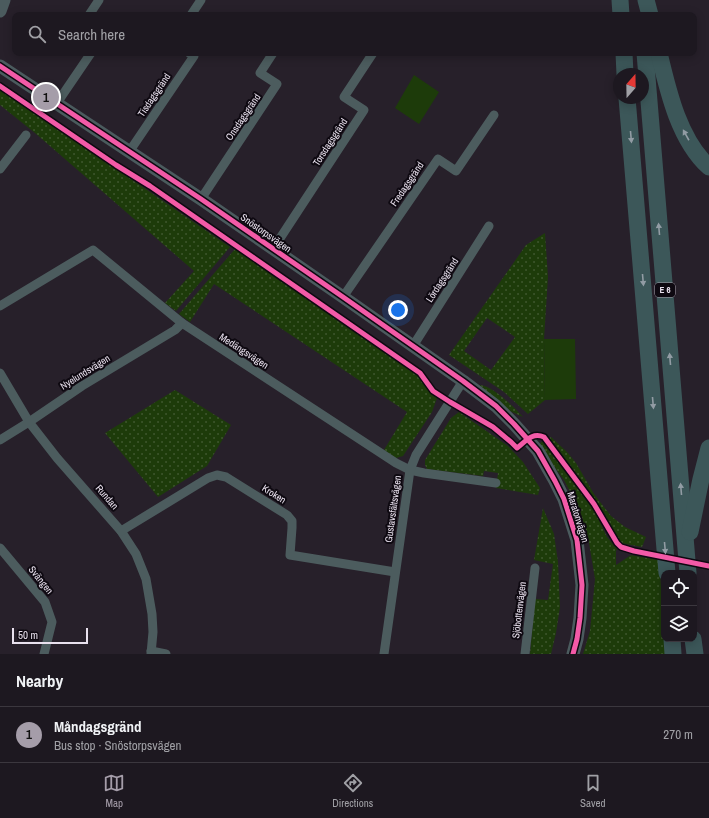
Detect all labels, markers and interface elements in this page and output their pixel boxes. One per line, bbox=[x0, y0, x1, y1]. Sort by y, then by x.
search box bbox=[12, 12, 697, 56]
icon: search bbox=[26, 23, 48, 45]
text: Search here bbox=[58, 24, 125, 45]
north arrow bbox=[613, 68, 649, 104]
street label: Tisdagsgränd bbox=[135, 71, 173, 119]
pin: 1 bbox=[33, 82, 59, 112]
street label: Onsdagsgränd bbox=[223, 91, 263, 143]
street label: Torsdagsgränd bbox=[310, 116, 350, 168]
one-way arrow bbox=[683, 129, 690, 141]
one-way arrow bbox=[627, 131, 634, 143]
street label: Fredagsgränd bbox=[387, 159, 427, 209]
street label: Snöstorpsvägen bbox=[238, 211, 294, 255]
one-way arrow bbox=[656, 223, 663, 235]
street label: Lördagsgränd bbox=[423, 255, 461, 305]
one-way arrow bbox=[639, 274, 646, 286]
road number: E 6 bbox=[655, 283, 675, 297]
your location bbox=[388, 300, 408, 320]
street label: Medängsvägen bbox=[217, 330, 271, 372]
street label: Nyelundsvägen bbox=[58, 352, 112, 392]
one-way arrow bbox=[667, 353, 674, 365]
one-way arrow bbox=[649, 397, 656, 409]
street label: Gustavsfältsvägen bbox=[382, 475, 404, 543]
street label: Rundan bbox=[93, 482, 121, 512]
street label: Kroken bbox=[260, 482, 288, 506]
one-way arrow bbox=[678, 483, 684, 495]
street label: Maratonvägen bbox=[564, 490, 592, 544]
one-way arrow bbox=[661, 542, 668, 554]
street label: Svängen bbox=[26, 563, 56, 597]
map controls bbox=[661, 570, 697, 642]
button: locate bbox=[661, 570, 697, 606]
street label: Sjöbottenvägen bbox=[509, 581, 529, 639]
button: layers bbox=[661, 606, 697, 642]
scale bar bbox=[12, 626, 88, 645]
text: 50 m bbox=[18, 628, 38, 642]
text: Nearby bbox=[16, 669, 63, 692]
text: Måndagsgränd bbox=[54, 716, 141, 737]
text: 1 bbox=[26, 726, 32, 743]
text: 270 m bbox=[663, 726, 693, 743]
text: Bus stop · Snöstorpsvägen bbox=[54, 737, 181, 754]
tab: Map bbox=[103, 772, 125, 810]
tab: Directions bbox=[332, 772, 373, 810]
tab: Saved bbox=[580, 772, 606, 810]

